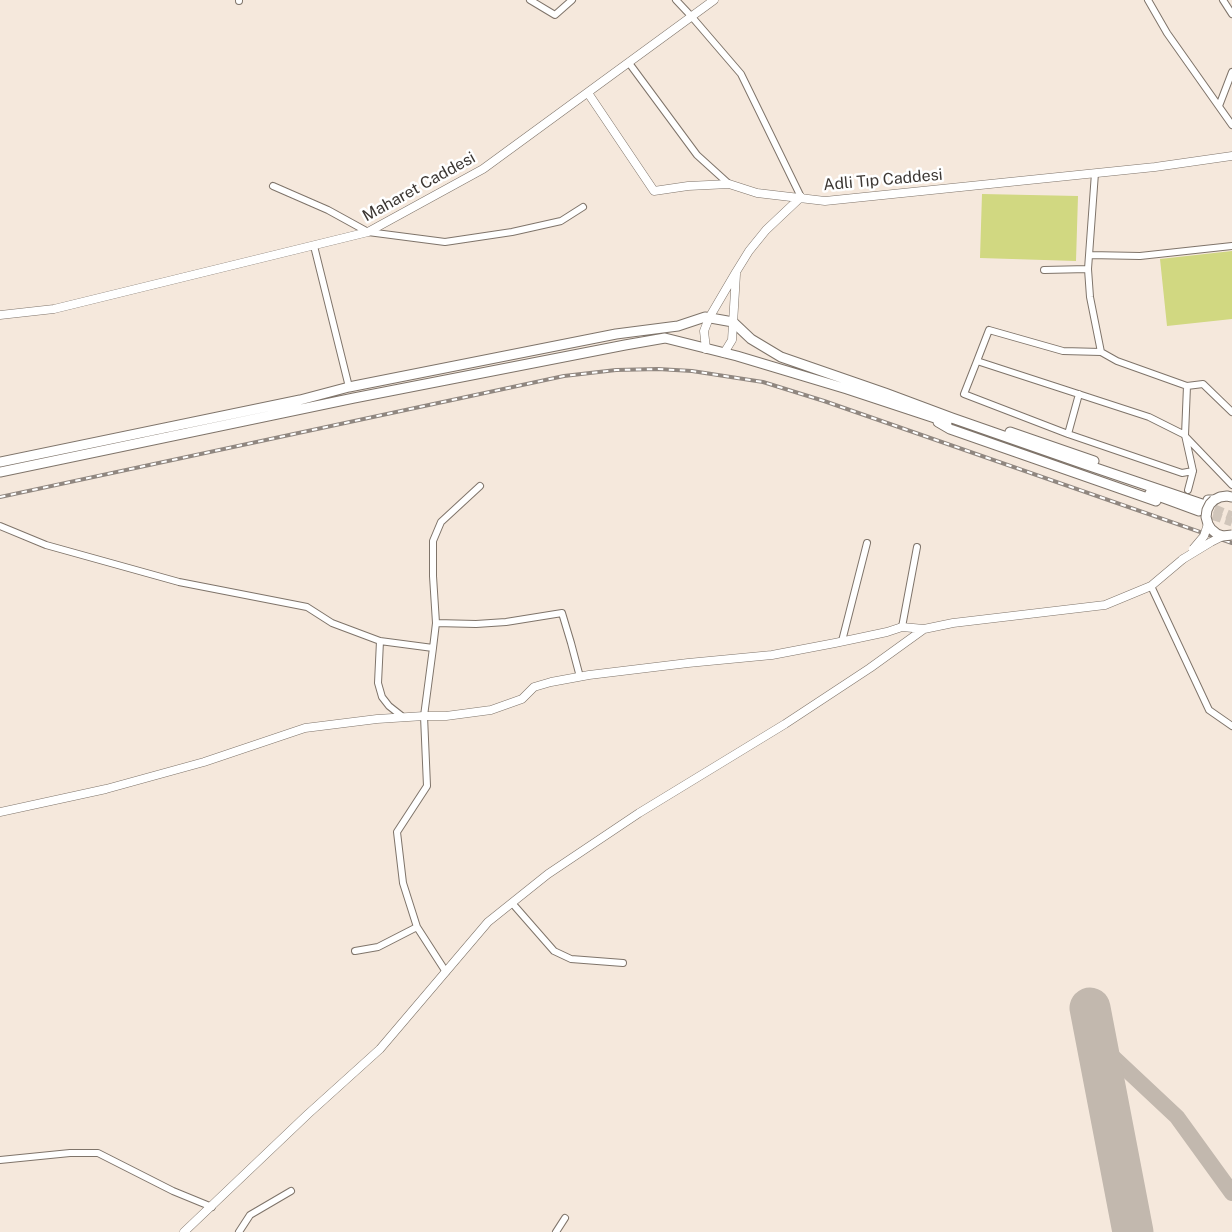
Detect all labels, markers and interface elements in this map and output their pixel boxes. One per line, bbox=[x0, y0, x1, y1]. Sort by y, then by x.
street label: Maharet Caddesi bbox=[359, 148, 479, 226]
street label: Adli Tıp Caddesi bbox=[823, 165, 943, 195]

